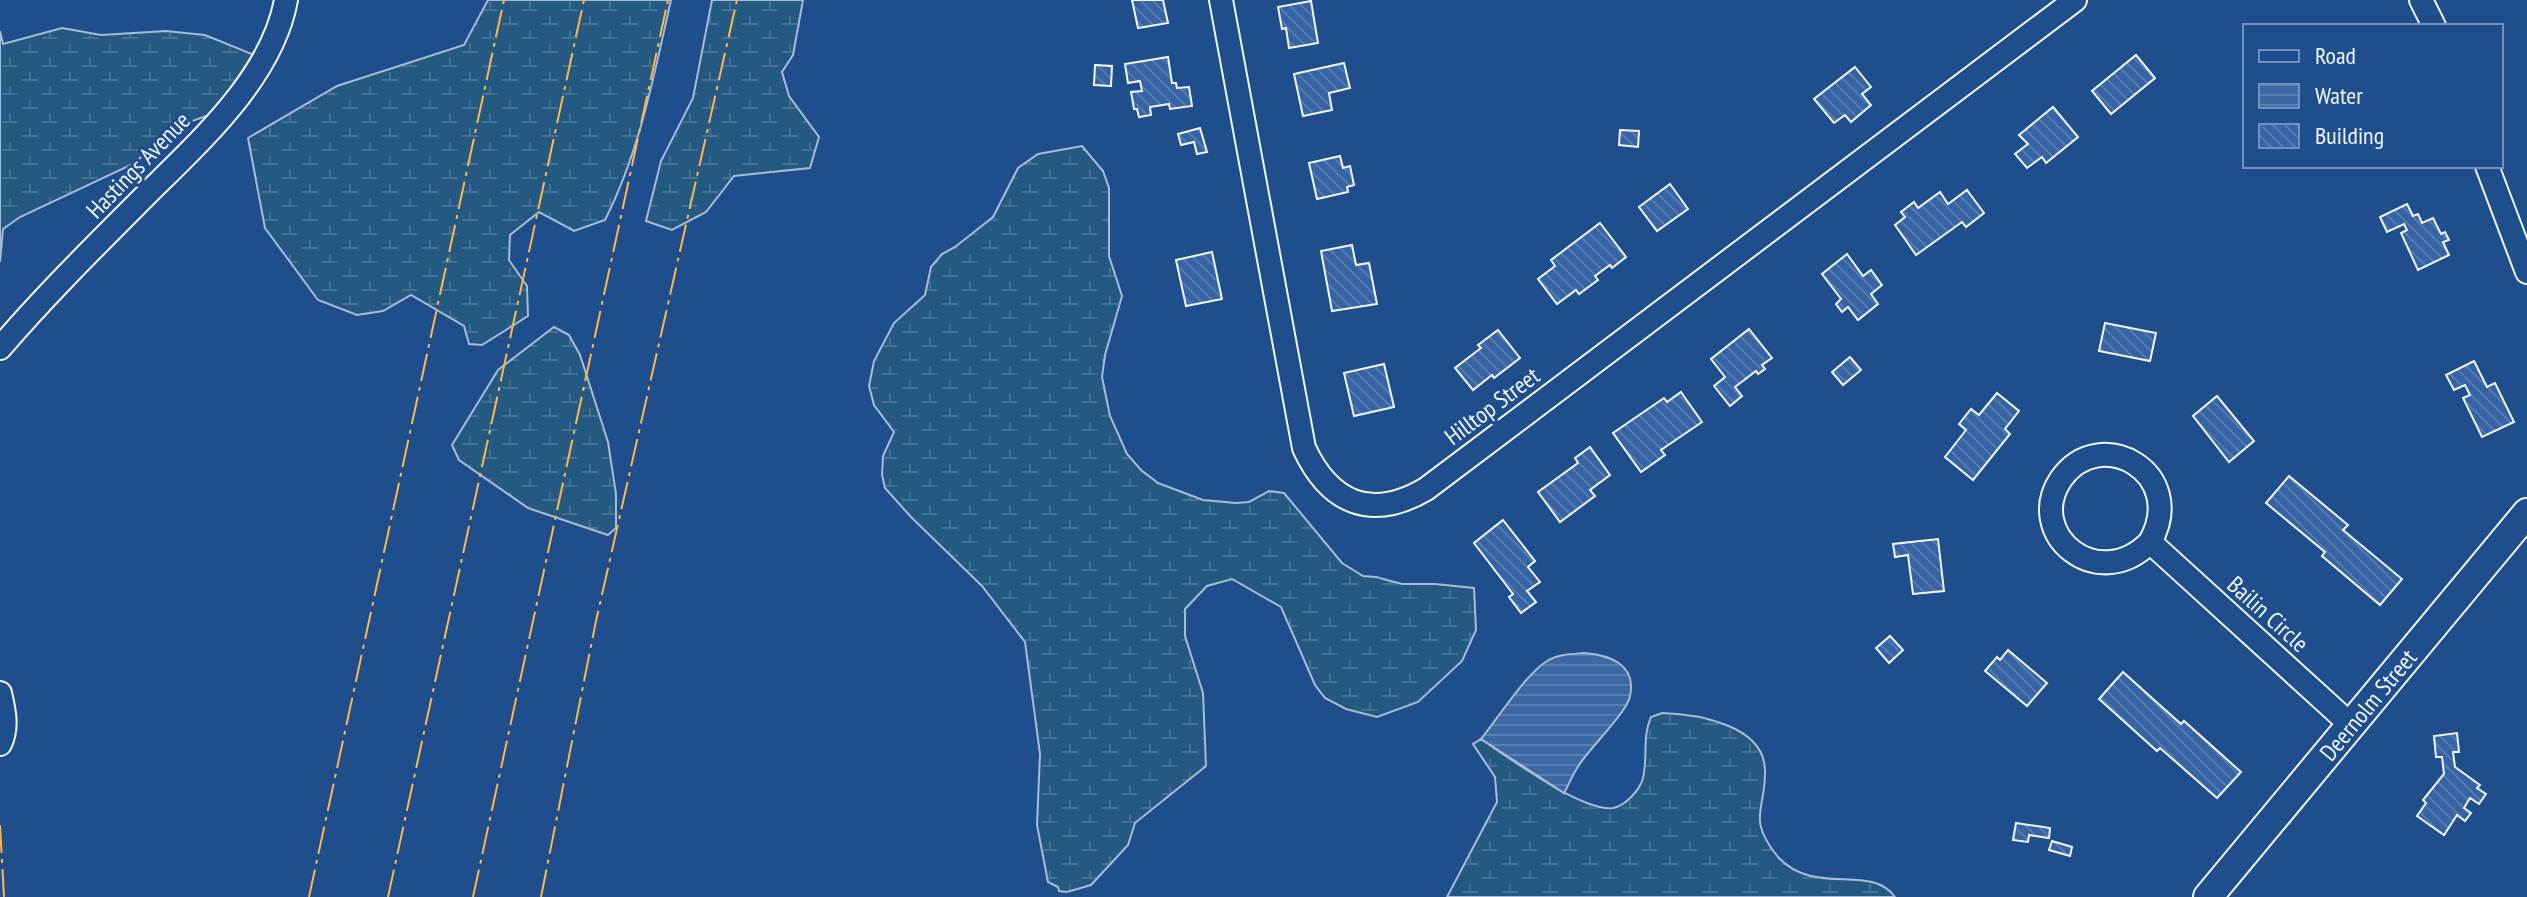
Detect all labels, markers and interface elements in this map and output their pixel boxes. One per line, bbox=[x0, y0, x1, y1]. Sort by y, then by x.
legend bbox=[2243, 24, 2503, 168]
text: Road bbox=[2315, 40, 2356, 71]
text: Water bbox=[2315, 80, 2363, 111]
street label: Hastings Avenue bbox=[79, 105, 197, 225]
text: Building bbox=[2315, 120, 2384, 151]
street label: Hilltop Street bbox=[1438, 360, 1546, 452]
street label: Bailin Circle bbox=[2221, 569, 2315, 659]
street label: Deernolm Street bbox=[2312, 642, 2423, 767]

